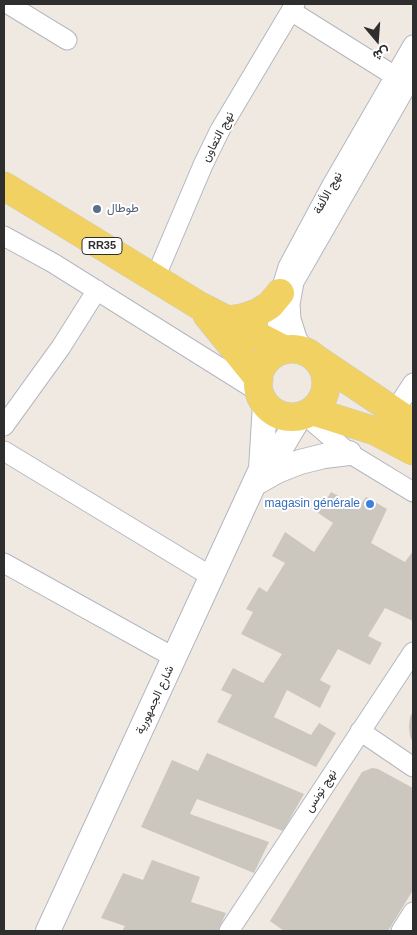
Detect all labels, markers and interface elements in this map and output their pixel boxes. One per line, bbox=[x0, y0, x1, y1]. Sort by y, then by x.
north arrow bbox=[352, 15, 402, 65]
text: ش bbox=[371, 44, 392, 64]
street label: نهج التعاون bbox=[199, 109, 237, 165]
street label: نهج الألفة bbox=[310, 169, 346, 217]
place label: طوطال bbox=[107, 202, 139, 216]
marker: طوطال bbox=[91, 203, 103, 215]
road number: RR35 bbox=[82, 238, 122, 255]
place label: magasin générale bbox=[265, 497, 360, 511]
marker: magasin générale bbox=[364, 498, 376, 510]
street label: شارع الجمهورية bbox=[133, 663, 177, 737]
street label: نهج تونس bbox=[302, 767, 340, 815]

